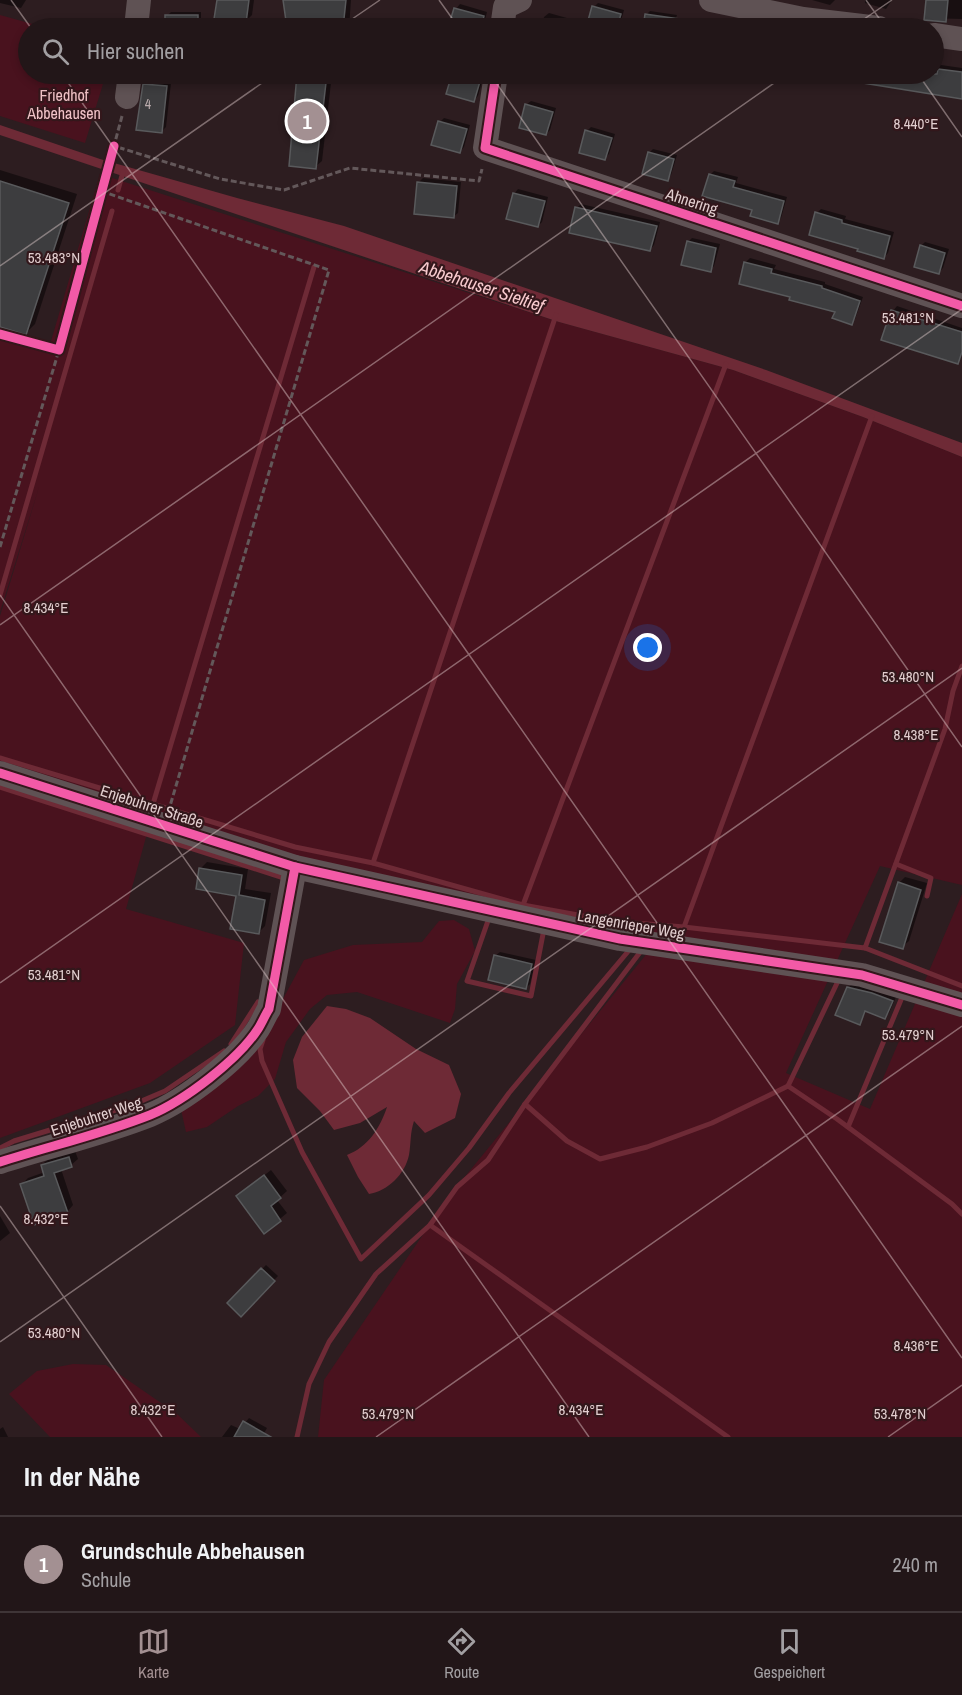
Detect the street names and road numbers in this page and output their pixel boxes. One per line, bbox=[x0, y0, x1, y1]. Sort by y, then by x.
street label: Ahnering bbox=[662, 182, 721, 220]
street label: Enjebuhrer Straße bbox=[98, 779, 206, 833]
street label: Langenrieper Weg bbox=[576, 904, 687, 944]
street label: Enjebuhrer Weg bbox=[48, 1091, 145, 1141]

